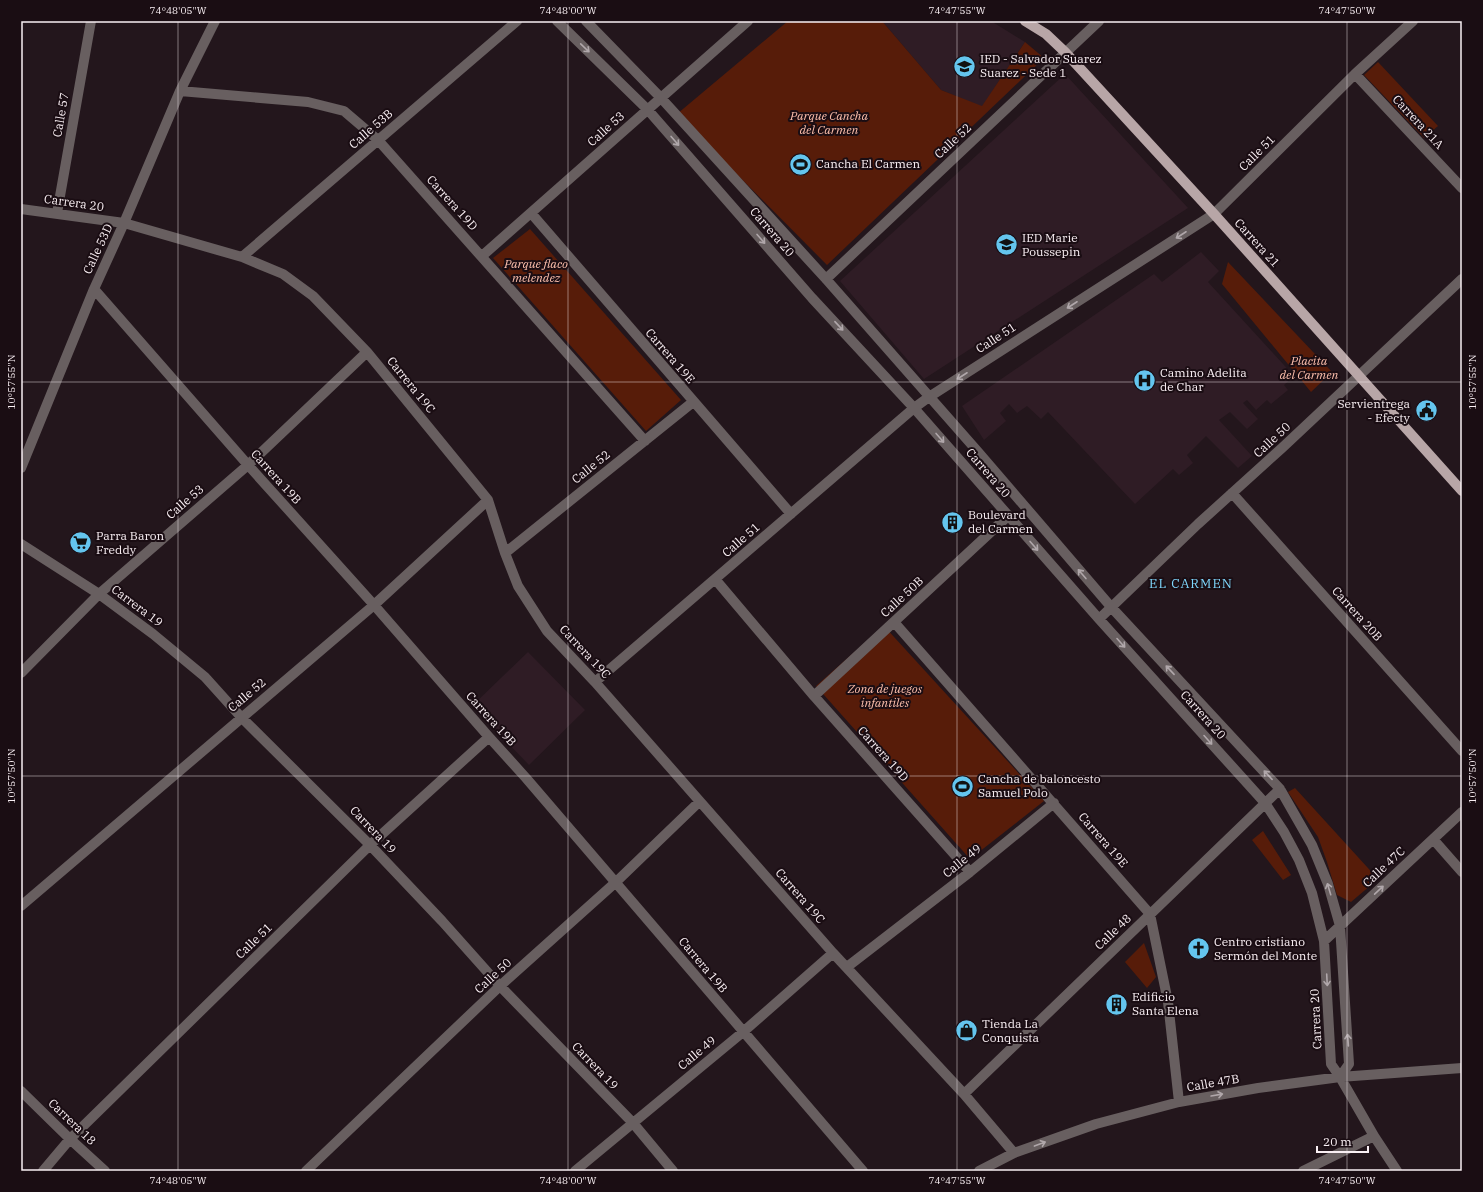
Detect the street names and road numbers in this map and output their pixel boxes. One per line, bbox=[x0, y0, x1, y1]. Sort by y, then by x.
street label: Calle 57 bbox=[49, 91, 72, 138]
street label: Carrera 21A bbox=[1389, 91, 1448, 152]
street label: Calle 53B bbox=[346, 106, 396, 152]
street label: Calle 53 bbox=[584, 108, 627, 149]
street label: Calle 52 bbox=[931, 120, 974, 161]
street label: Calle 51 bbox=[1235, 131, 1278, 174]
street label: Carrera 19D bbox=[424, 172, 481, 233]
street label: Carrera 20 bbox=[43, 191, 105, 214]
street label: Carrera 20 bbox=[747, 204, 798, 259]
street label: Carrera 21 bbox=[1232, 215, 1283, 270]
street label: Calle 53D bbox=[79, 221, 116, 276]
street label: Calle 51 bbox=[973, 319, 1019, 356]
street label: Carrera 19E bbox=[642, 325, 698, 386]
street label: Carrera 19C bbox=[384, 353, 439, 416]
street label: Calle 50 bbox=[1250, 419, 1293, 460]
street label: Carrera 20 bbox=[963, 445, 1014, 500]
street label: Carrera 19B bbox=[248, 446, 305, 507]
street label: Calle 52 bbox=[568, 447, 613, 487]
street label: Calle 53 bbox=[163, 481, 207, 522]
street label: Calle 51 bbox=[719, 519, 763, 560]
street label: Calle 50B bbox=[877, 573, 926, 620]
street label: Carrera 19 bbox=[109, 581, 166, 630]
street label: Carrera 20B bbox=[1329, 583, 1386, 644]
street label: Carrera 19C bbox=[557, 622, 614, 682]
street label: Calle 52 bbox=[225, 674, 269, 715]
street label: Carrera 20 bbox=[1178, 687, 1229, 742]
street label: Carrera 19B bbox=[463, 688, 520, 749]
street label: Carrera 19D bbox=[855, 723, 912, 784]
street label: Carrera 19 bbox=[347, 803, 400, 857]
street label: Carrera 19E bbox=[1075, 809, 1131, 870]
street label: Calle 49 bbox=[939, 841, 984, 881]
street label: Calle 47C bbox=[1359, 843, 1408, 890]
street label: Carrera 19C bbox=[772, 865, 829, 926]
street label: Calle 48 bbox=[1091, 911, 1134, 953]
street label: Calle 51 bbox=[232, 920, 275, 962]
street label: Carrera 19B bbox=[676, 934, 731, 996]
street label: Calle 50 bbox=[471, 955, 514, 996]
street label: Carrera 20 bbox=[1306, 989, 1325, 1050]
street label: Calle 49 bbox=[675, 1032, 719, 1073]
street label: Carrera 19 bbox=[569, 1039, 622, 1093]
street label: Calle 47B bbox=[1185, 1071, 1240, 1095]
street label: Carrera 18 bbox=[45, 1095, 99, 1148]

